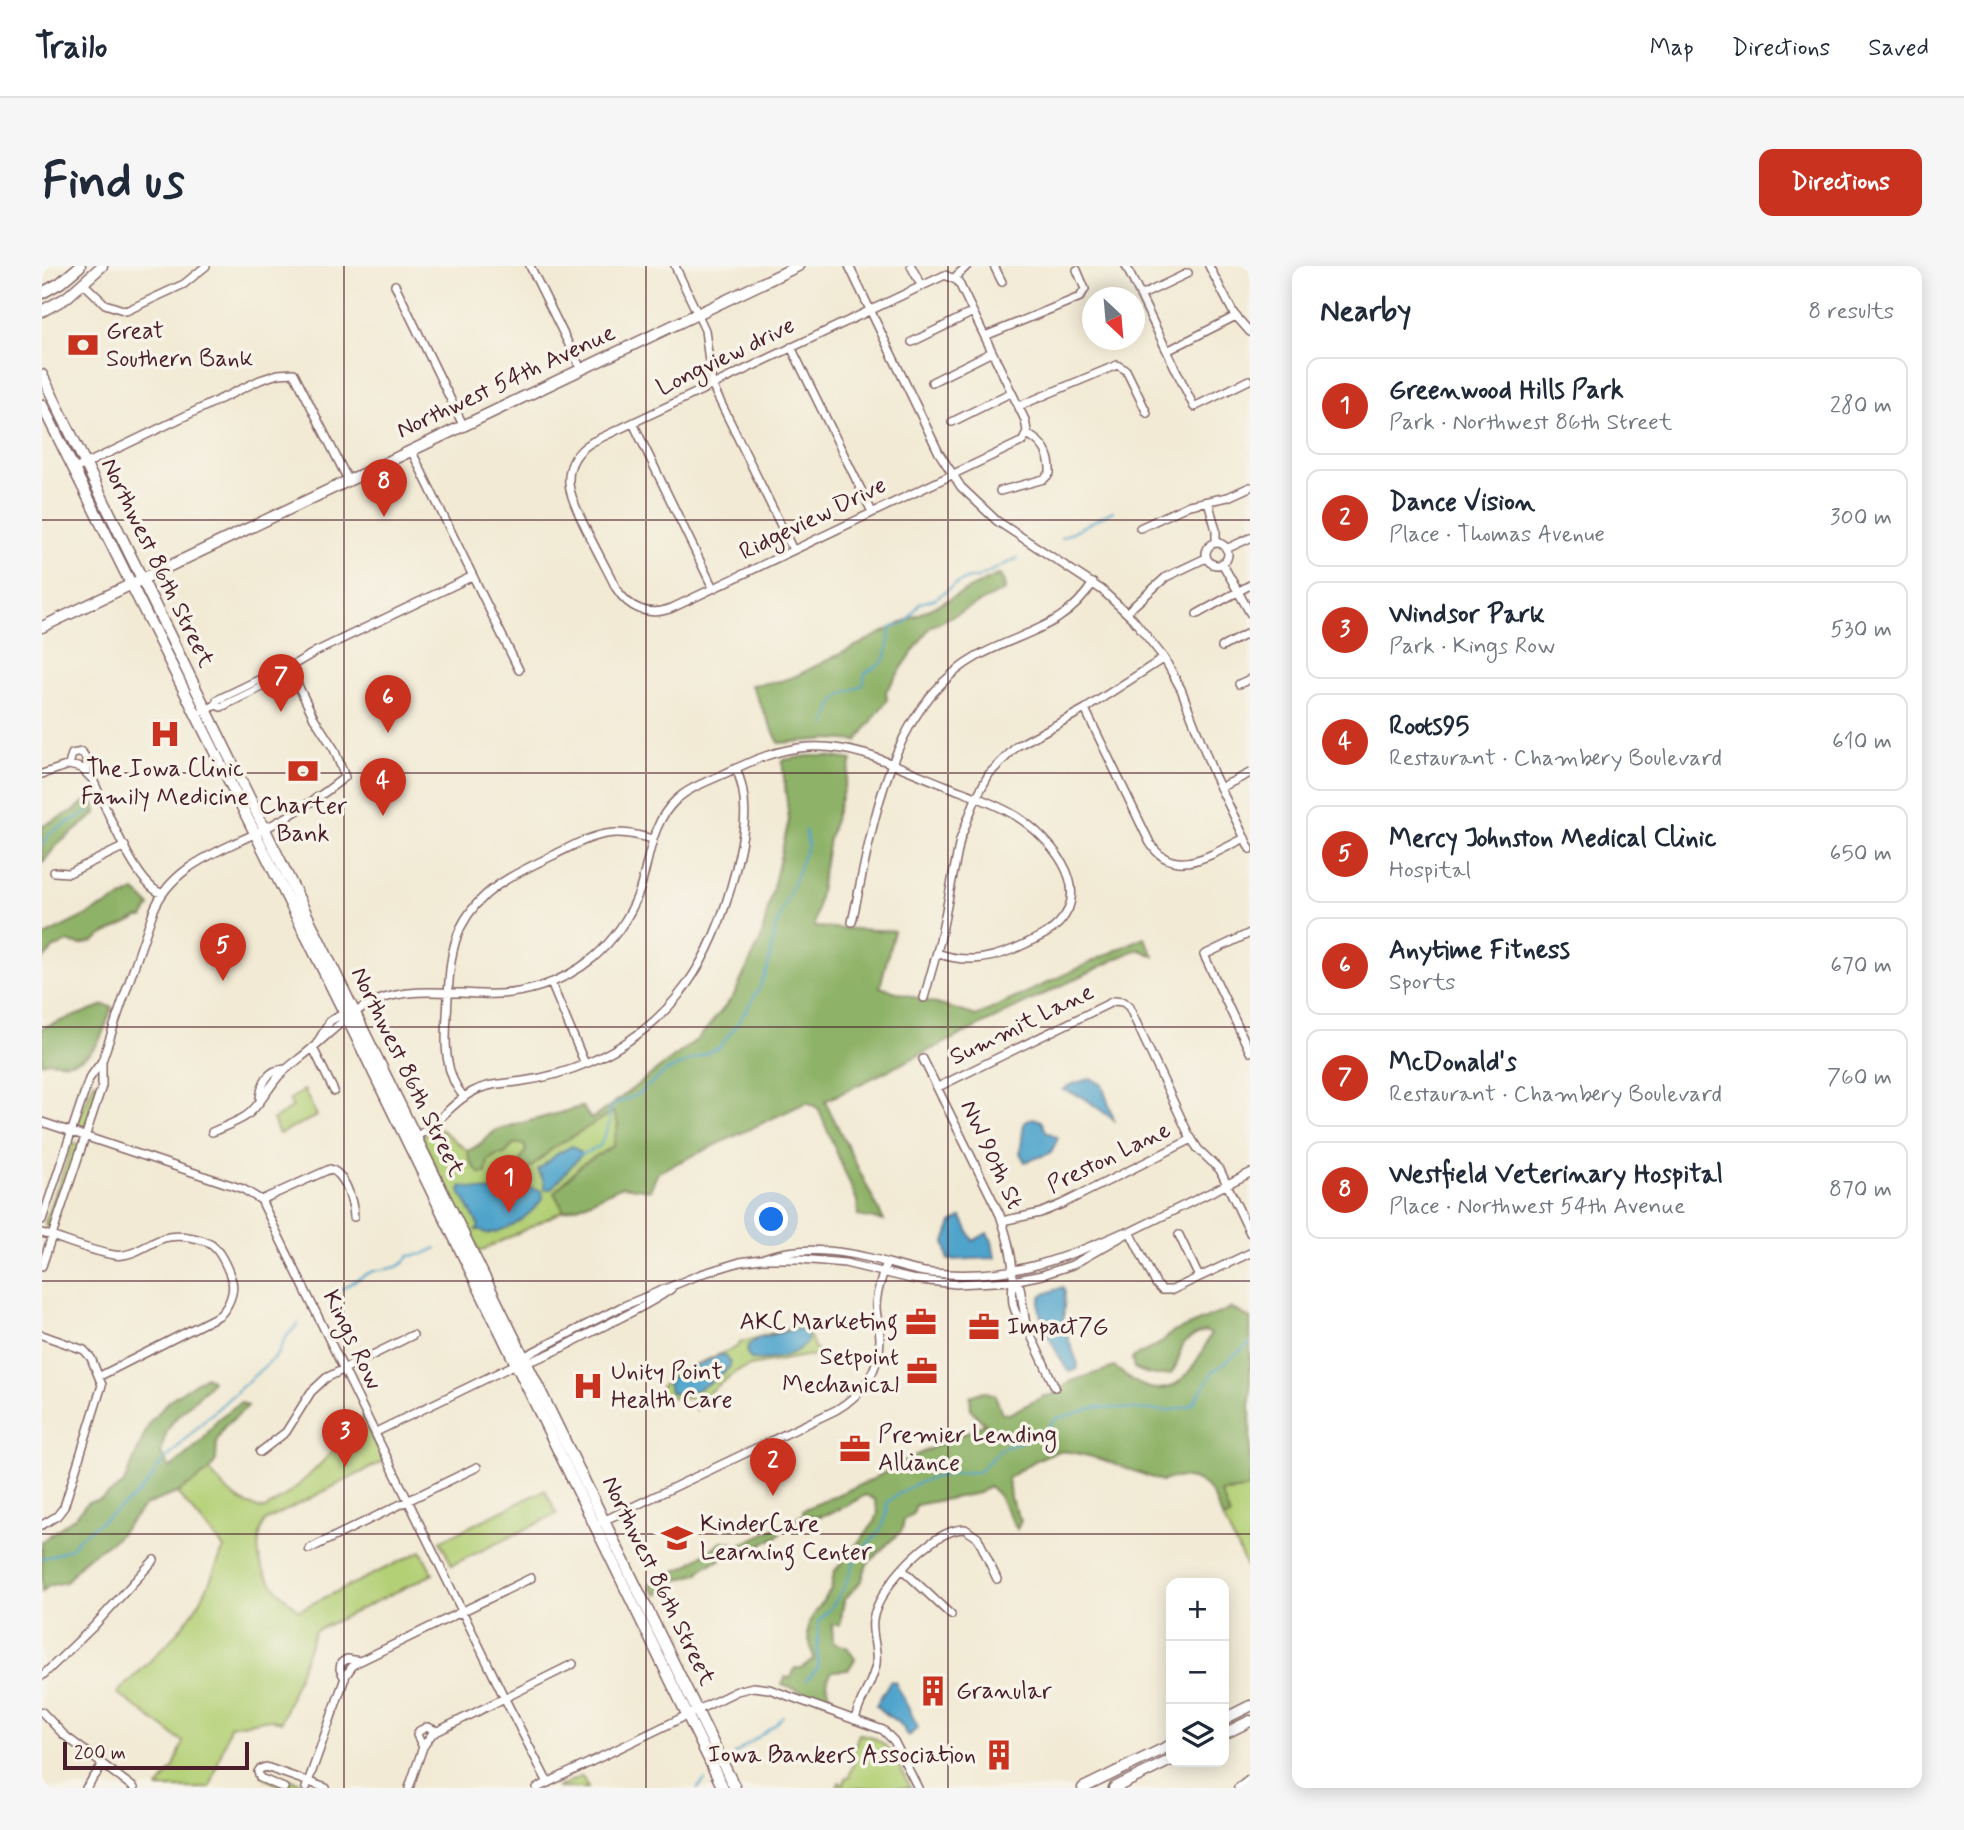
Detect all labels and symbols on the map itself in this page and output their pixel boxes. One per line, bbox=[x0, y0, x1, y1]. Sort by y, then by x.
north arrow bbox=[1082, 287, 1145, 350]
street label: Longview drive bbox=[652, 310, 801, 406]
place label: Great Southern Bank bbox=[106, 316, 253, 375]
street label: Northwest 54th Avenue bbox=[392, 318, 621, 446]
bank icon: Great Southern Bank bbox=[66, 328, 100, 362]
street label: Northwest 86th Street bbox=[93, 453, 221, 673]
pin: 8 bbox=[361, 459, 407, 517]
street label: Ridgeview Drive bbox=[734, 470, 893, 570]
pin: 7 bbox=[258, 654, 304, 712]
pin: 6 bbox=[365, 675, 411, 733]
hospital icon: The Iowa Clinic Family Medicine bbox=[148, 717, 182, 751]
place label: The Iowa Clinic Family Medicine bbox=[81, 754, 249, 813]
bank icon: Charter Bank bbox=[286, 754, 320, 788]
pin: 4 bbox=[360, 758, 406, 816]
place label: Charter Bank bbox=[259, 791, 347, 850]
pin: 5 bbox=[200, 923, 246, 981]
street label: Northwest 86th Street bbox=[343, 962, 471, 1182]
street label: Summit Lane bbox=[945, 977, 1099, 1073]
street label: NW 90th St bbox=[952, 1095, 1030, 1215]
street label: Preston Lane bbox=[1042, 1115, 1176, 1201]
pin: 1 bbox=[486, 1155, 532, 1213]
your location bbox=[754, 1202, 788, 1236]
street label: Kings Row bbox=[313, 1285, 389, 1396]
office icon: AKC Marketing bbox=[904, 1305, 938, 1339]
place label: AKC Marketing bbox=[739, 1307, 898, 1341]
office icon: Impact7G bbox=[967, 1310, 1001, 1344]
place label: Impact7G bbox=[1007, 1312, 1108, 1343]
place label: Setpoint Mechanical bbox=[782, 1342, 899, 1401]
office icon: Setpoint Mechanical bbox=[905, 1354, 939, 1388]
place label: Unity Point Health Care bbox=[611, 1357, 732, 1416]
hospital icon: Unity Point Health Care bbox=[571, 1369, 605, 1403]
pin: 3 bbox=[322, 1409, 368, 1467]
place label: Premier Lending Alliance bbox=[878, 1420, 1057, 1479]
office icon: Premier Lending Alliance bbox=[838, 1432, 872, 1466]
pin: 2 bbox=[750, 1438, 796, 1496]
street label: Northwest 86th Street bbox=[594, 1471, 722, 1691]
place label: KinderCare Learning Center bbox=[700, 1509, 873, 1571]
school or university icon: KinderCare Learning Center bbox=[660, 1521, 694, 1555]
building icon: Granular bbox=[916, 1674, 950, 1708]
place label: Granular bbox=[956, 1676, 1052, 1707]
building icon: Iowa Bankers Association bbox=[982, 1738, 1016, 1772]
scale bar bbox=[63, 1739, 248, 1771]
place label: Iowa Bankers Association bbox=[708, 1740, 976, 1771]

